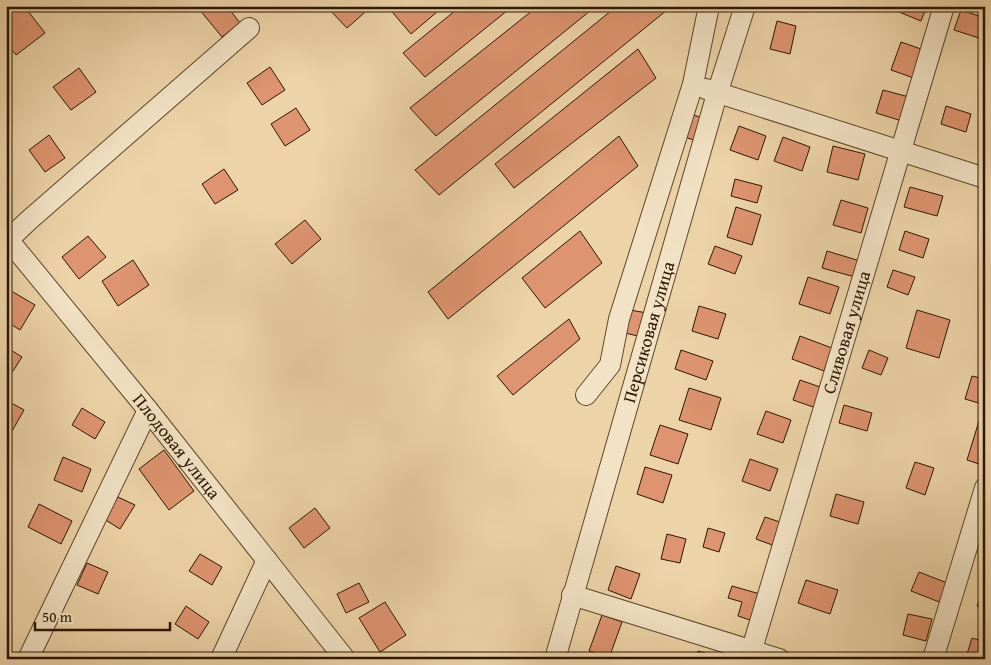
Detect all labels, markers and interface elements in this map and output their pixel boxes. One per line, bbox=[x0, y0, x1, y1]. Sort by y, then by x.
street label: Персиковая улица bbox=[615, 258, 681, 406]
street label: Сливовая улица bbox=[815, 267, 877, 397]
street label: Плодовая улица bbox=[126, 387, 228, 505]
scale bar bbox=[35, 600, 170, 632]
text: 50 m bbox=[42, 606, 73, 627]

